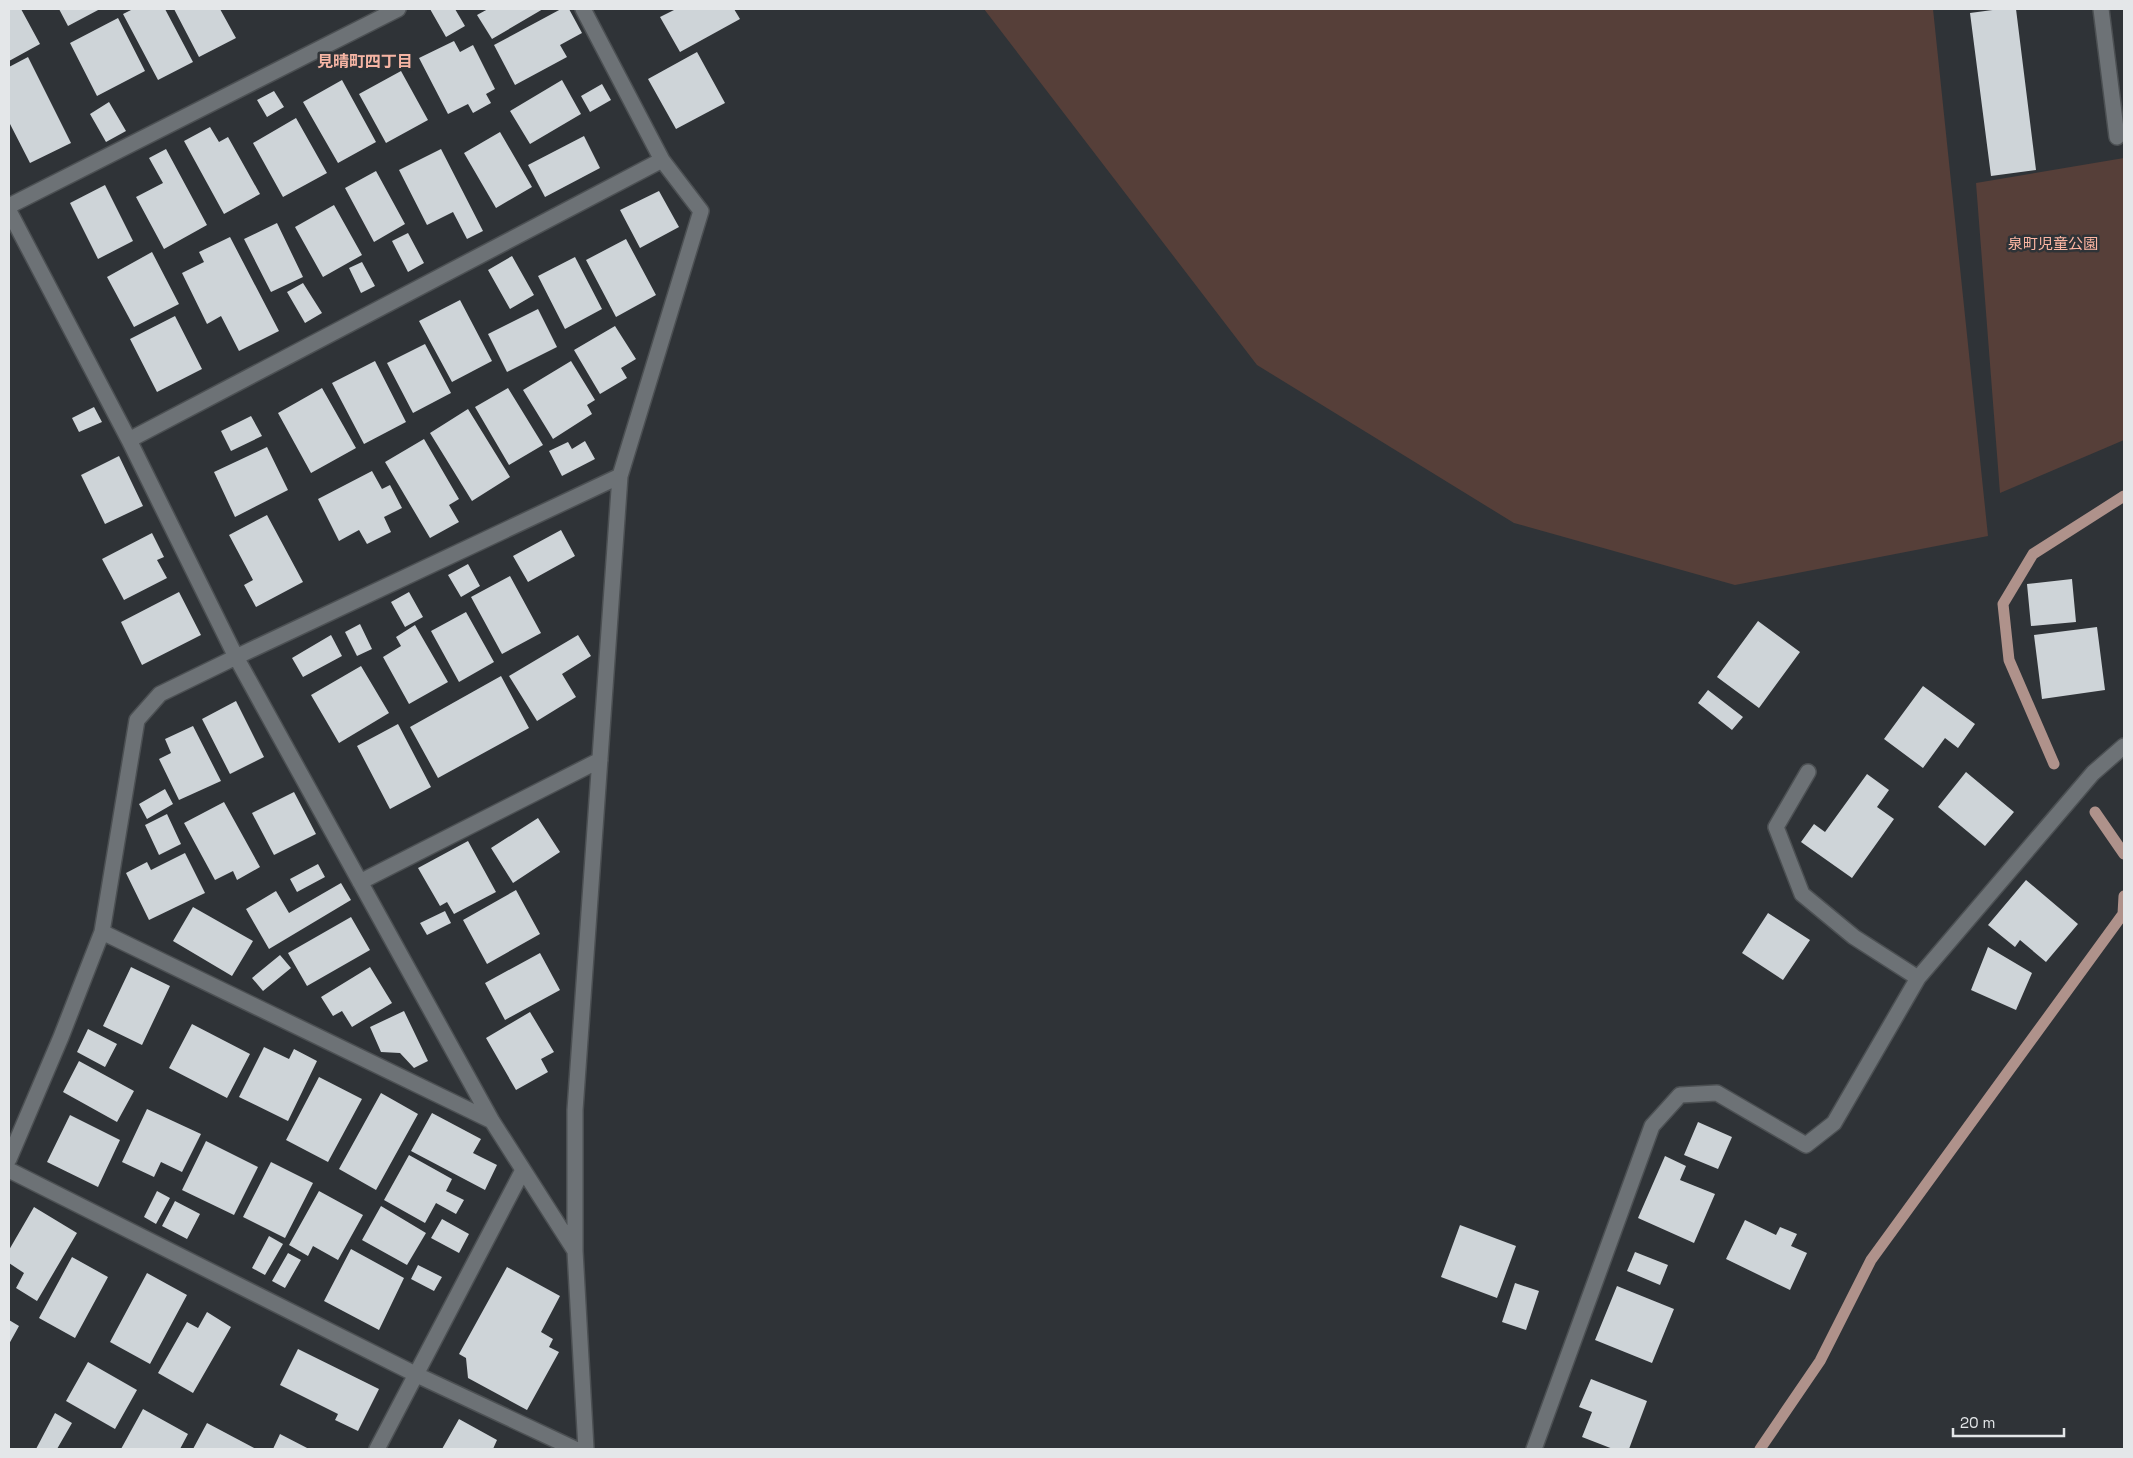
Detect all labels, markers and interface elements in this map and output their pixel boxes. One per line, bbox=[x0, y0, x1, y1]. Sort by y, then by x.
district label: 見晴町四丁目 bbox=[317, 51, 413, 72]
park label: 泉町児童公園 bbox=[2008, 234, 2098, 253]
scale bar bbox=[1953, 1406, 2064, 1438]
text: 20 m bbox=[1960, 1413, 1995, 1432]

